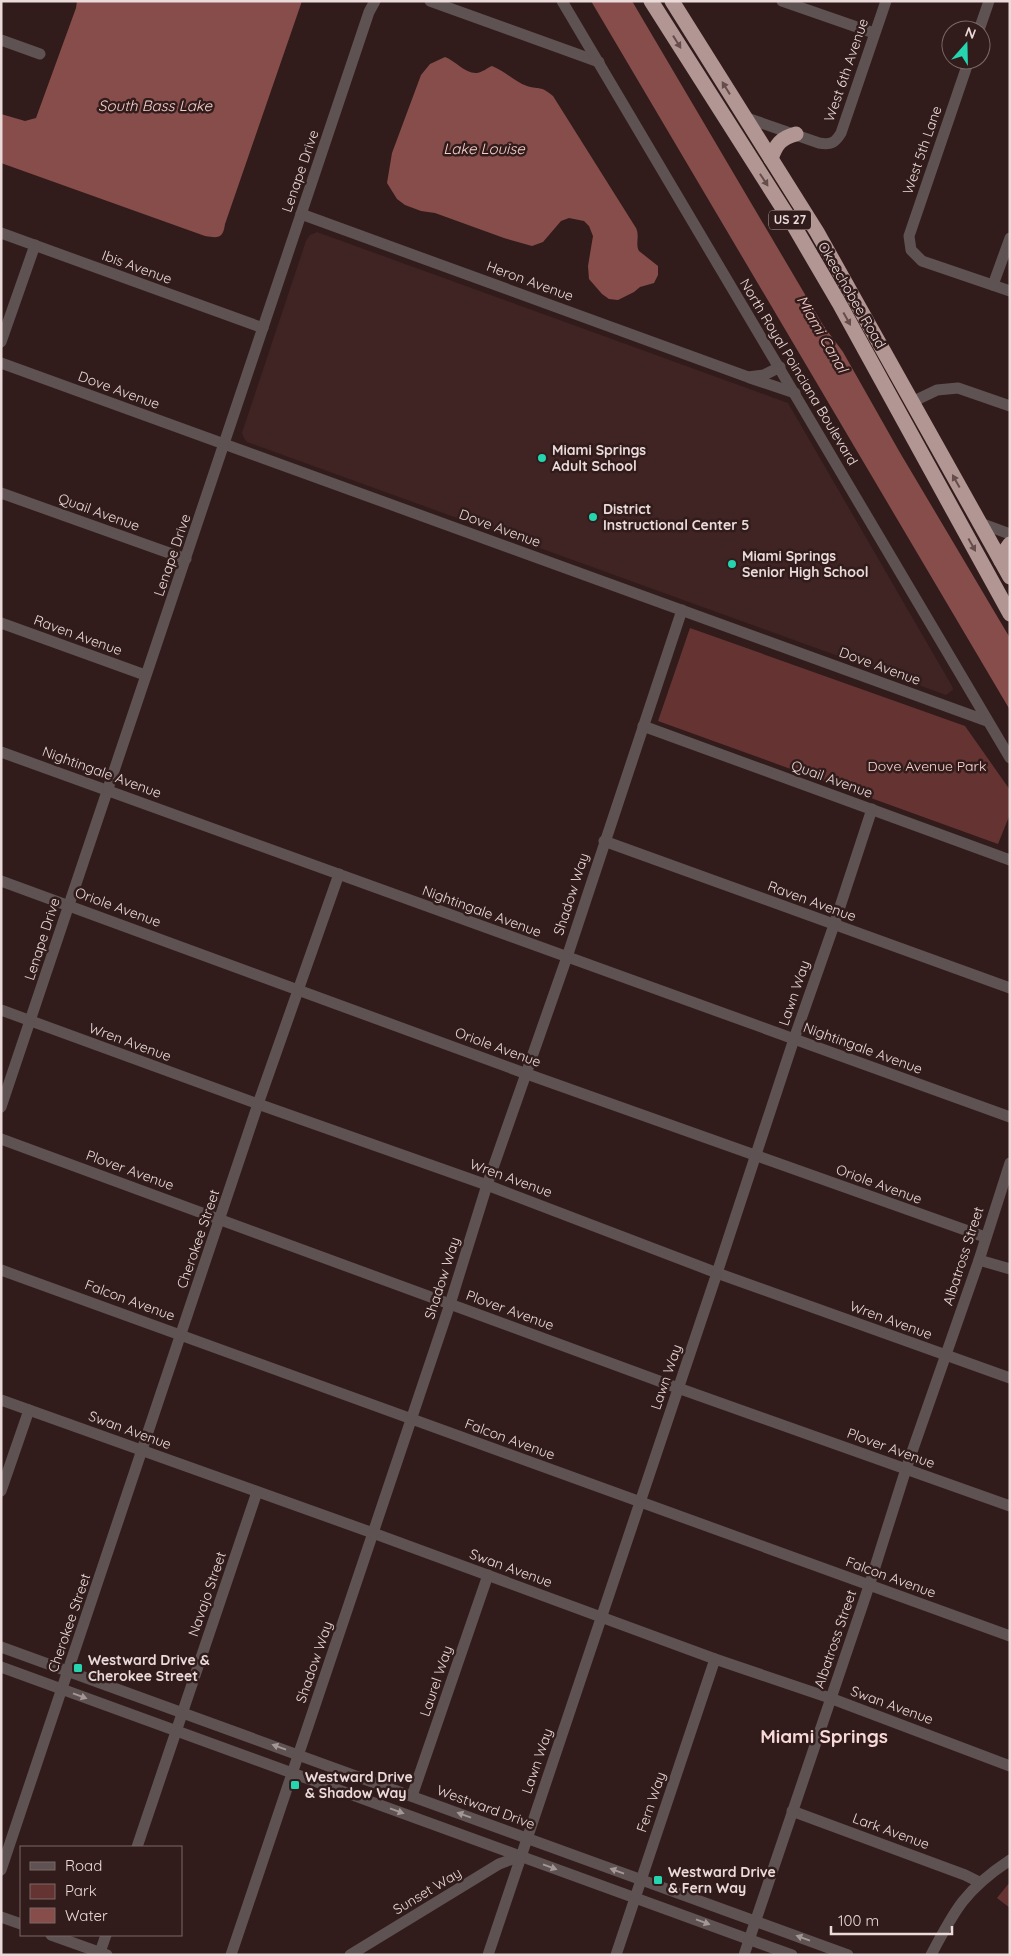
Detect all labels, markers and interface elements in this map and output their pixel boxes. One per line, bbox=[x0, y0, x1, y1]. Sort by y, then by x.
street label: West 6th Avenue bbox=[820, 16, 872, 124]
north arrow bbox=[941, 20, 991, 70]
text: N bbox=[963, 23, 978, 43]
one-way arrow bbox=[672, 36, 682, 49]
one-way arrow bbox=[721, 81, 731, 95]
water label: South Bass Lake bbox=[98, 96, 213, 115]
street label: West 5th Lane bbox=[898, 103, 946, 197]
street label: Lenape Drive bbox=[278, 127, 323, 215]
water label: Lake Louise bbox=[443, 139, 525, 158]
one-way arrow bbox=[759, 173, 769, 186]
road number: US 27 bbox=[769, 210, 811, 230]
street label: Okeechobee Road bbox=[814, 238, 890, 352]
street label: Ibis Avenue bbox=[100, 246, 175, 288]
street label: Heron Avenue bbox=[484, 257, 576, 305]
street label: North Royal Poinciana Boulevard bbox=[736, 275, 862, 469]
water label: Miami Canal bbox=[793, 292, 853, 377]
one-way arrow bbox=[843, 313, 852, 326]
street label: Dove Avenue bbox=[76, 367, 162, 413]
place label: Miami Springs Adult School bbox=[552, 441, 646, 475]
marker: Miami Springs Adult School bbox=[536, 452, 548, 464]
one-way arrow bbox=[952, 473, 960, 488]
street label: Quail Avenue bbox=[56, 489, 142, 535]
place label: District Instructional Center 5 bbox=[603, 500, 749, 534]
street label: Dove Avenue bbox=[457, 505, 543, 551]
street label: Lenape Drive bbox=[150, 511, 195, 599]
marker: District Instructional Center 5 bbox=[587, 511, 599, 523]
one-way arrow bbox=[968, 538, 976, 553]
place label: Miami Springs Senior High School bbox=[742, 547, 869, 581]
marker: Miami Springs Senior High School bbox=[726, 558, 738, 570]
street label: Raven Avenue bbox=[31, 611, 125, 659]
street label: Dove Avenue bbox=[837, 643, 923, 689]
street label: Nightingale Avenue bbox=[40, 742, 164, 802]
street label: Quail Avenue bbox=[789, 756, 875, 802]
park label: Dove Avenue Park bbox=[868, 757, 986, 775]
street label: Shadow Way bbox=[549, 851, 593, 937]
street label: Raven Avenue bbox=[765, 877, 859, 925]
street label: Nightingale Avenue bbox=[420, 881, 544, 941]
street label: Oriole Avenue bbox=[73, 883, 164, 931]
street label: Lenape Drive bbox=[20, 895, 64, 983]
street label: Lawn Way bbox=[774, 958, 814, 1028]
street label: Nightingale Avenue bbox=[801, 1018, 925, 1078]
street label: Wren Avenue bbox=[86, 1019, 174, 1065]
street label: Oriole Avenue bbox=[453, 1023, 544, 1071]
street label: Plover Avenue bbox=[84, 1146, 176, 1194]
street label: Wren Avenue bbox=[467, 1155, 555, 1201]
street label: Oriole Avenue bbox=[834, 1160, 925, 1208]
street label: Cherokee Street bbox=[173, 1187, 223, 1291]
street label: Albatross Street bbox=[939, 1204, 988, 1308]
street label: Shadow Way bbox=[420, 1235, 464, 1321]
street label: Falcon Avenue bbox=[82, 1275, 178, 1325]
street label: Plover Avenue bbox=[464, 1286, 556, 1334]
street label: Wren Avenue bbox=[847, 1297, 935, 1343]
street label: Lawn Way bbox=[646, 1342, 686, 1412]
street label: Swan Avenue bbox=[86, 1407, 174, 1453]
street label: Falcon Avenue bbox=[462, 1414, 558, 1464]
street label: Plover Avenue bbox=[845, 1424, 937, 1472]
street label: Swan Avenue bbox=[467, 1545, 555, 1591]
street label: Navajo Street bbox=[184, 1549, 230, 1639]
street label: Falcon Avenue bbox=[843, 1552, 939, 1602]
street label: Cherokee Street bbox=[44, 1571, 94, 1675]
street label: Albatross Street bbox=[810, 1587, 860, 1691]
street label: Shadow Way bbox=[292, 1619, 336, 1705]
street label: Laurel Way bbox=[416, 1643, 456, 1719]
place label: Westward Drive & Cherokee Street bbox=[88, 1651, 210, 1685]
marker: Westward Drive & Cherokee Street bbox=[72, 1662, 84, 1674]
street label: Swan Avenue bbox=[848, 1682, 936, 1728]
one-way arrow bbox=[73, 1692, 88, 1700]
district label: Miami Springs bbox=[760, 1724, 888, 1748]
street label: Lawn Way bbox=[517, 1726, 557, 1796]
one-way arrow bbox=[271, 1743, 286, 1750]
place label: Westward Drive & Shadow Way bbox=[305, 1768, 413, 1802]
street label: Fern Way bbox=[632, 1769, 670, 1835]
marker: Westward Drive & Shadow Way bbox=[289, 1779, 301, 1791]
street label: Westward Drive bbox=[434, 1781, 538, 1833]
one-way arrow bbox=[390, 1807, 405, 1815]
street label: Lark Avenue bbox=[850, 1809, 932, 1853]
one-way arrow bbox=[456, 1811, 471, 1819]
legend bbox=[20, 1846, 182, 1936]
text: Road bbox=[65, 1856, 102, 1875]
one-way arrow bbox=[543, 1863, 558, 1871]
place label: Westward Drive & Fern Way bbox=[668, 1863, 776, 1897]
street label: Sunset Way bbox=[389, 1864, 465, 1918]
one-way arrow bbox=[609, 1867, 624, 1875]
marker: Westward Drive & Fern Way bbox=[652, 1874, 664, 1886]
text: Park bbox=[65, 1881, 97, 1900]
scale bar bbox=[831, 1904, 952, 1936]
text: Water bbox=[65, 1906, 108, 1925]
text: 100 m bbox=[838, 1911, 879, 1930]
one-way arrow bbox=[695, 1919, 710, 1926]
one-way arrow bbox=[795, 1934, 810, 1941]

